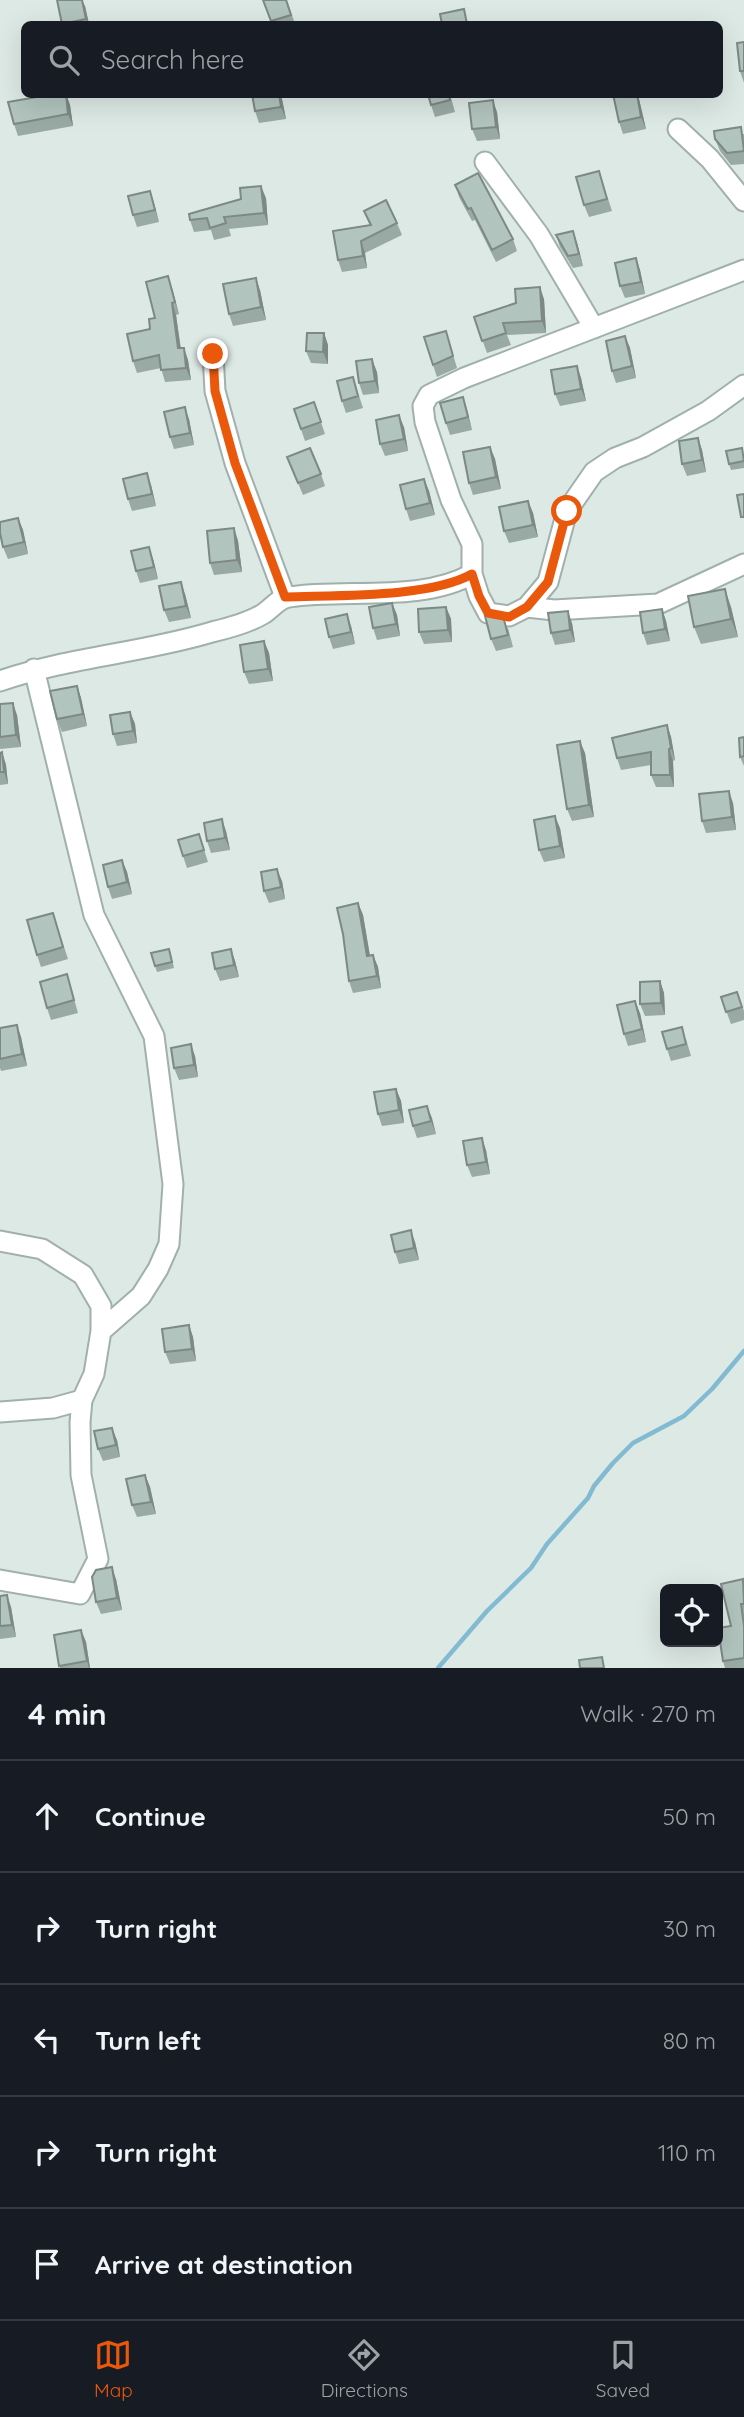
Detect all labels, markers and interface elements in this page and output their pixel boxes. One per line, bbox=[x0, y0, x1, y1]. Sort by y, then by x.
search box bbox=[21, 21, 723, 98]
icon: search bbox=[45, 41, 83, 79]
text: Search here bbox=[101, 43, 245, 76]
route end bbox=[197, 338, 228, 369]
route start bbox=[551, 495, 582, 526]
map controls bbox=[660, 1584, 723, 1647]
button: locate bbox=[660, 1584, 723, 1647]
text: 4 min bbox=[28, 1695, 107, 1733]
text: Walk · 270 m bbox=[580, 1699, 716, 1728]
icon: ahead bbox=[28, 1797, 66, 1835]
text: Continue bbox=[95, 1800, 206, 1833]
text: 50 m bbox=[663, 1802, 716, 1831]
icon: right bbox=[28, 1909, 66, 1947]
text: Turn right bbox=[95, 1912, 217, 1945]
text: 30 m bbox=[663, 1914, 716, 1943]
icon: left bbox=[28, 2021, 66, 2059]
text: Turn left bbox=[95, 2024, 202, 2057]
text: 80 m bbox=[663, 2026, 716, 2055]
icon: right bbox=[28, 2133, 66, 2171]
text: Turn right bbox=[95, 2136, 217, 2169]
text: 110 m bbox=[658, 2138, 716, 2167]
icon: arrive bbox=[28, 2245, 66, 2283]
text: Arrive at destination bbox=[95, 2248, 353, 2281]
tab: Map bbox=[94, 2336, 133, 2402]
tab: Directions bbox=[321, 2336, 408, 2402]
tab: Saved bbox=[596, 2336, 650, 2402]

